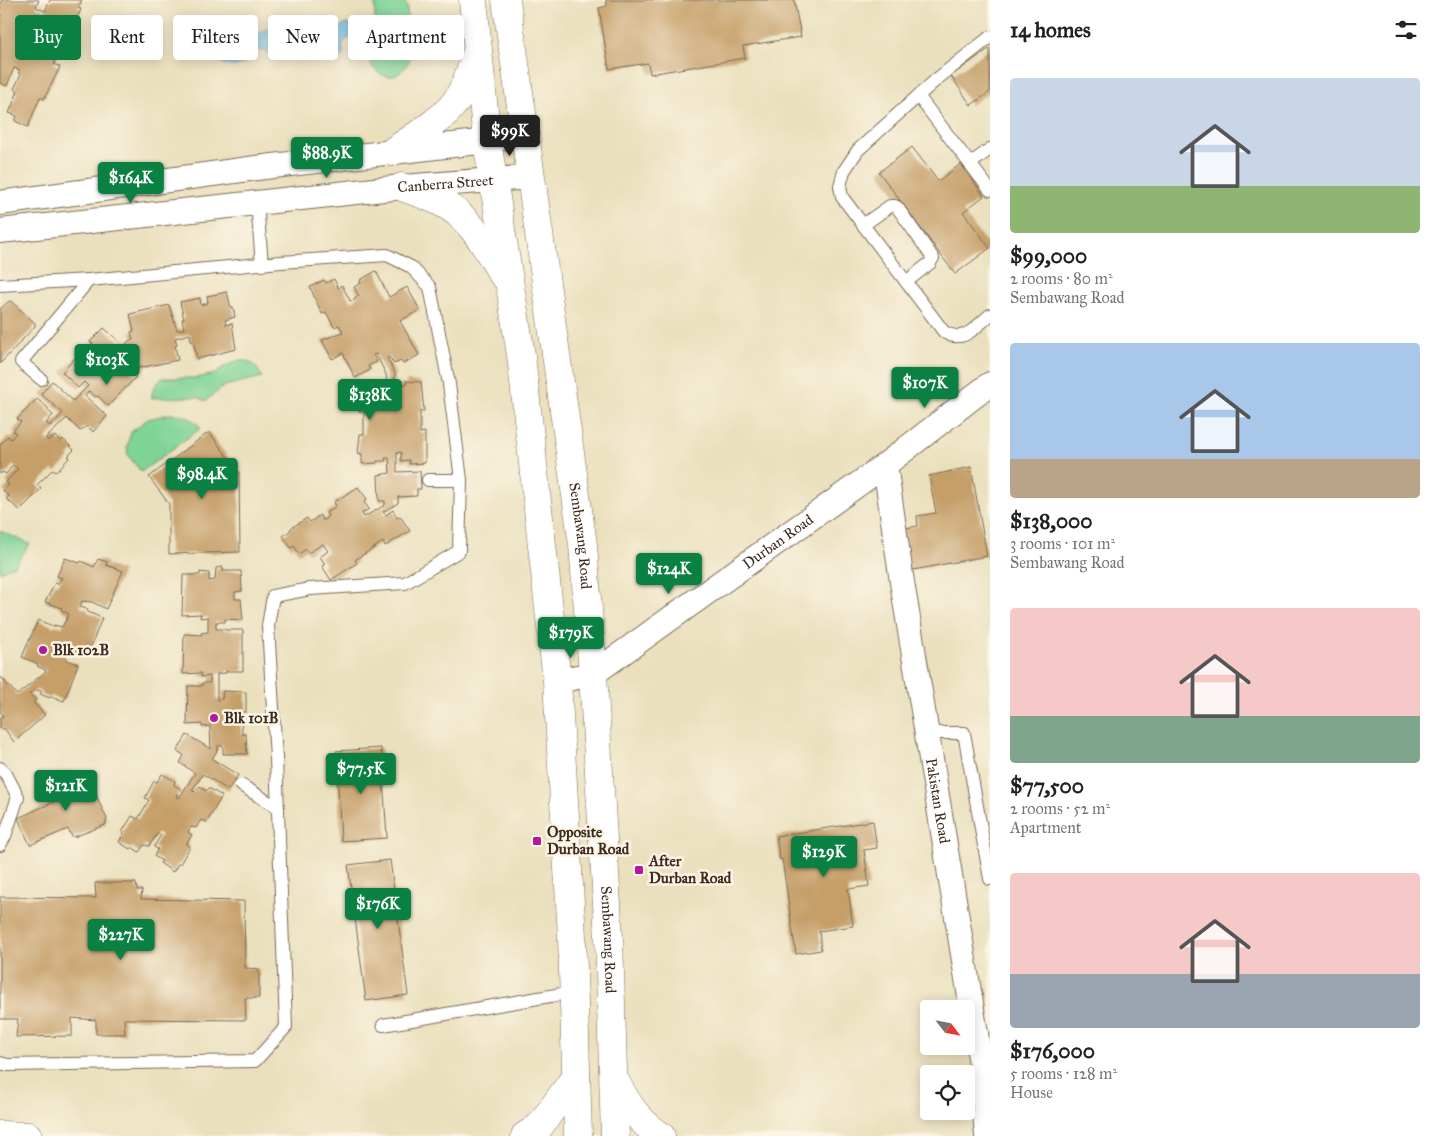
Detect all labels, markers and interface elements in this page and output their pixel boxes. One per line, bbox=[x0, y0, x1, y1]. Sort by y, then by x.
chip: Buy bbox=[15, 15, 81, 60]
chip: Rent bbox=[91, 15, 163, 60]
chip: Filters bbox=[173, 15, 258, 60]
chip: New bbox=[268, 15, 338, 60]
chip: Apartment bbox=[348, 15, 464, 60]
icon: filters bbox=[1392, 16, 1420, 44]
text: 14 homes bbox=[1010, 17, 1091, 43]
icon: home bbox=[1170, 111, 1260, 201]
pin: $99K bbox=[480, 114, 540, 157]
text: $99K bbox=[491, 121, 529, 140]
pin: $88.9K bbox=[286, 136, 368, 179]
text: $88.9K bbox=[302, 143, 352, 162]
pin: $164K bbox=[96, 162, 166, 204]
text: $164K bbox=[109, 168, 153, 187]
street label: Canberra Street bbox=[397, 171, 495, 196]
text: $99,000 bbox=[1010, 243, 1087, 269]
text: 2 rooms · 80 m² bbox=[1010, 269, 1113, 288]
text: Sembawang Road bbox=[1010, 288, 1125, 307]
pin: $103K bbox=[72, 344, 142, 386]
text: $103K bbox=[86, 350, 128, 369]
pin: $107K bbox=[890, 366, 960, 409]
text: $107K bbox=[902, 373, 948, 392]
icon: home bbox=[1170, 376, 1260, 466]
pin: $138K bbox=[335, 378, 405, 421]
text: $138K bbox=[349, 385, 391, 404]
pin: $98.4K bbox=[161, 458, 243, 500]
text: $98.4K bbox=[177, 464, 227, 483]
street label: Sembawang Road bbox=[565, 481, 595, 590]
text: $138,000 bbox=[1010, 508, 1093, 534]
street label: Durban Road bbox=[739, 510, 817, 573]
text: 3 rooms · 101 m² bbox=[1010, 534, 1115, 553]
pin: $124K bbox=[634, 552, 704, 595]
text: Sembawang Road bbox=[1010, 553, 1125, 572]
text: $124K bbox=[647, 559, 691, 578]
pin: $179K bbox=[536, 616, 606, 659]
text: $179K bbox=[549, 623, 593, 642]
place label: Blk 102B bbox=[53, 641, 109, 659]
icon: home bbox=[1170, 641, 1260, 731]
marker: Blk 102B bbox=[37, 644, 49, 656]
place label: Blk 101B bbox=[224, 709, 279, 727]
marker: Blk 101B bbox=[208, 712, 220, 724]
pin: $77.5K bbox=[320, 752, 402, 795]
street label: Pakistan Road bbox=[922, 757, 954, 845]
text: $77.5K bbox=[337, 759, 385, 778]
pin: $121K bbox=[31, 770, 101, 812]
text: $77,500 bbox=[1010, 773, 1084, 799]
text: $121K bbox=[45, 776, 87, 795]
text: 2 rooms · 52 m² bbox=[1010, 799, 1110, 818]
text: Apartment bbox=[1010, 818, 1082, 837]
place label: Opposite Durban Road bbox=[547, 823, 630, 858]
marker: Opposite Durban Road bbox=[531, 835, 543, 847]
pin: $129K bbox=[789, 836, 859, 878]
text: $129K bbox=[802, 842, 846, 861]
place label: After Durban Road bbox=[648, 852, 732, 887]
marker: After Durban Road bbox=[633, 864, 645, 876]
street label: Sembawang Road bbox=[597, 886, 620, 994]
pin: $176K bbox=[343, 888, 413, 930]
text: $176K bbox=[356, 894, 400, 913]
icon: home bbox=[1170, 906, 1260, 996]
pin: $227K bbox=[86, 918, 156, 961]
text: $227K bbox=[99, 925, 143, 944]
north arrow bbox=[920, 1000, 975, 1055]
map controls bbox=[920, 1000, 975, 1120]
text: $176,000 bbox=[1010, 1038, 1095, 1064]
text: 5 rooms · 128 m² bbox=[1010, 1064, 1117, 1083]
button: locate bbox=[920, 1065, 975, 1120]
text: House bbox=[1010, 1083, 1053, 1102]

